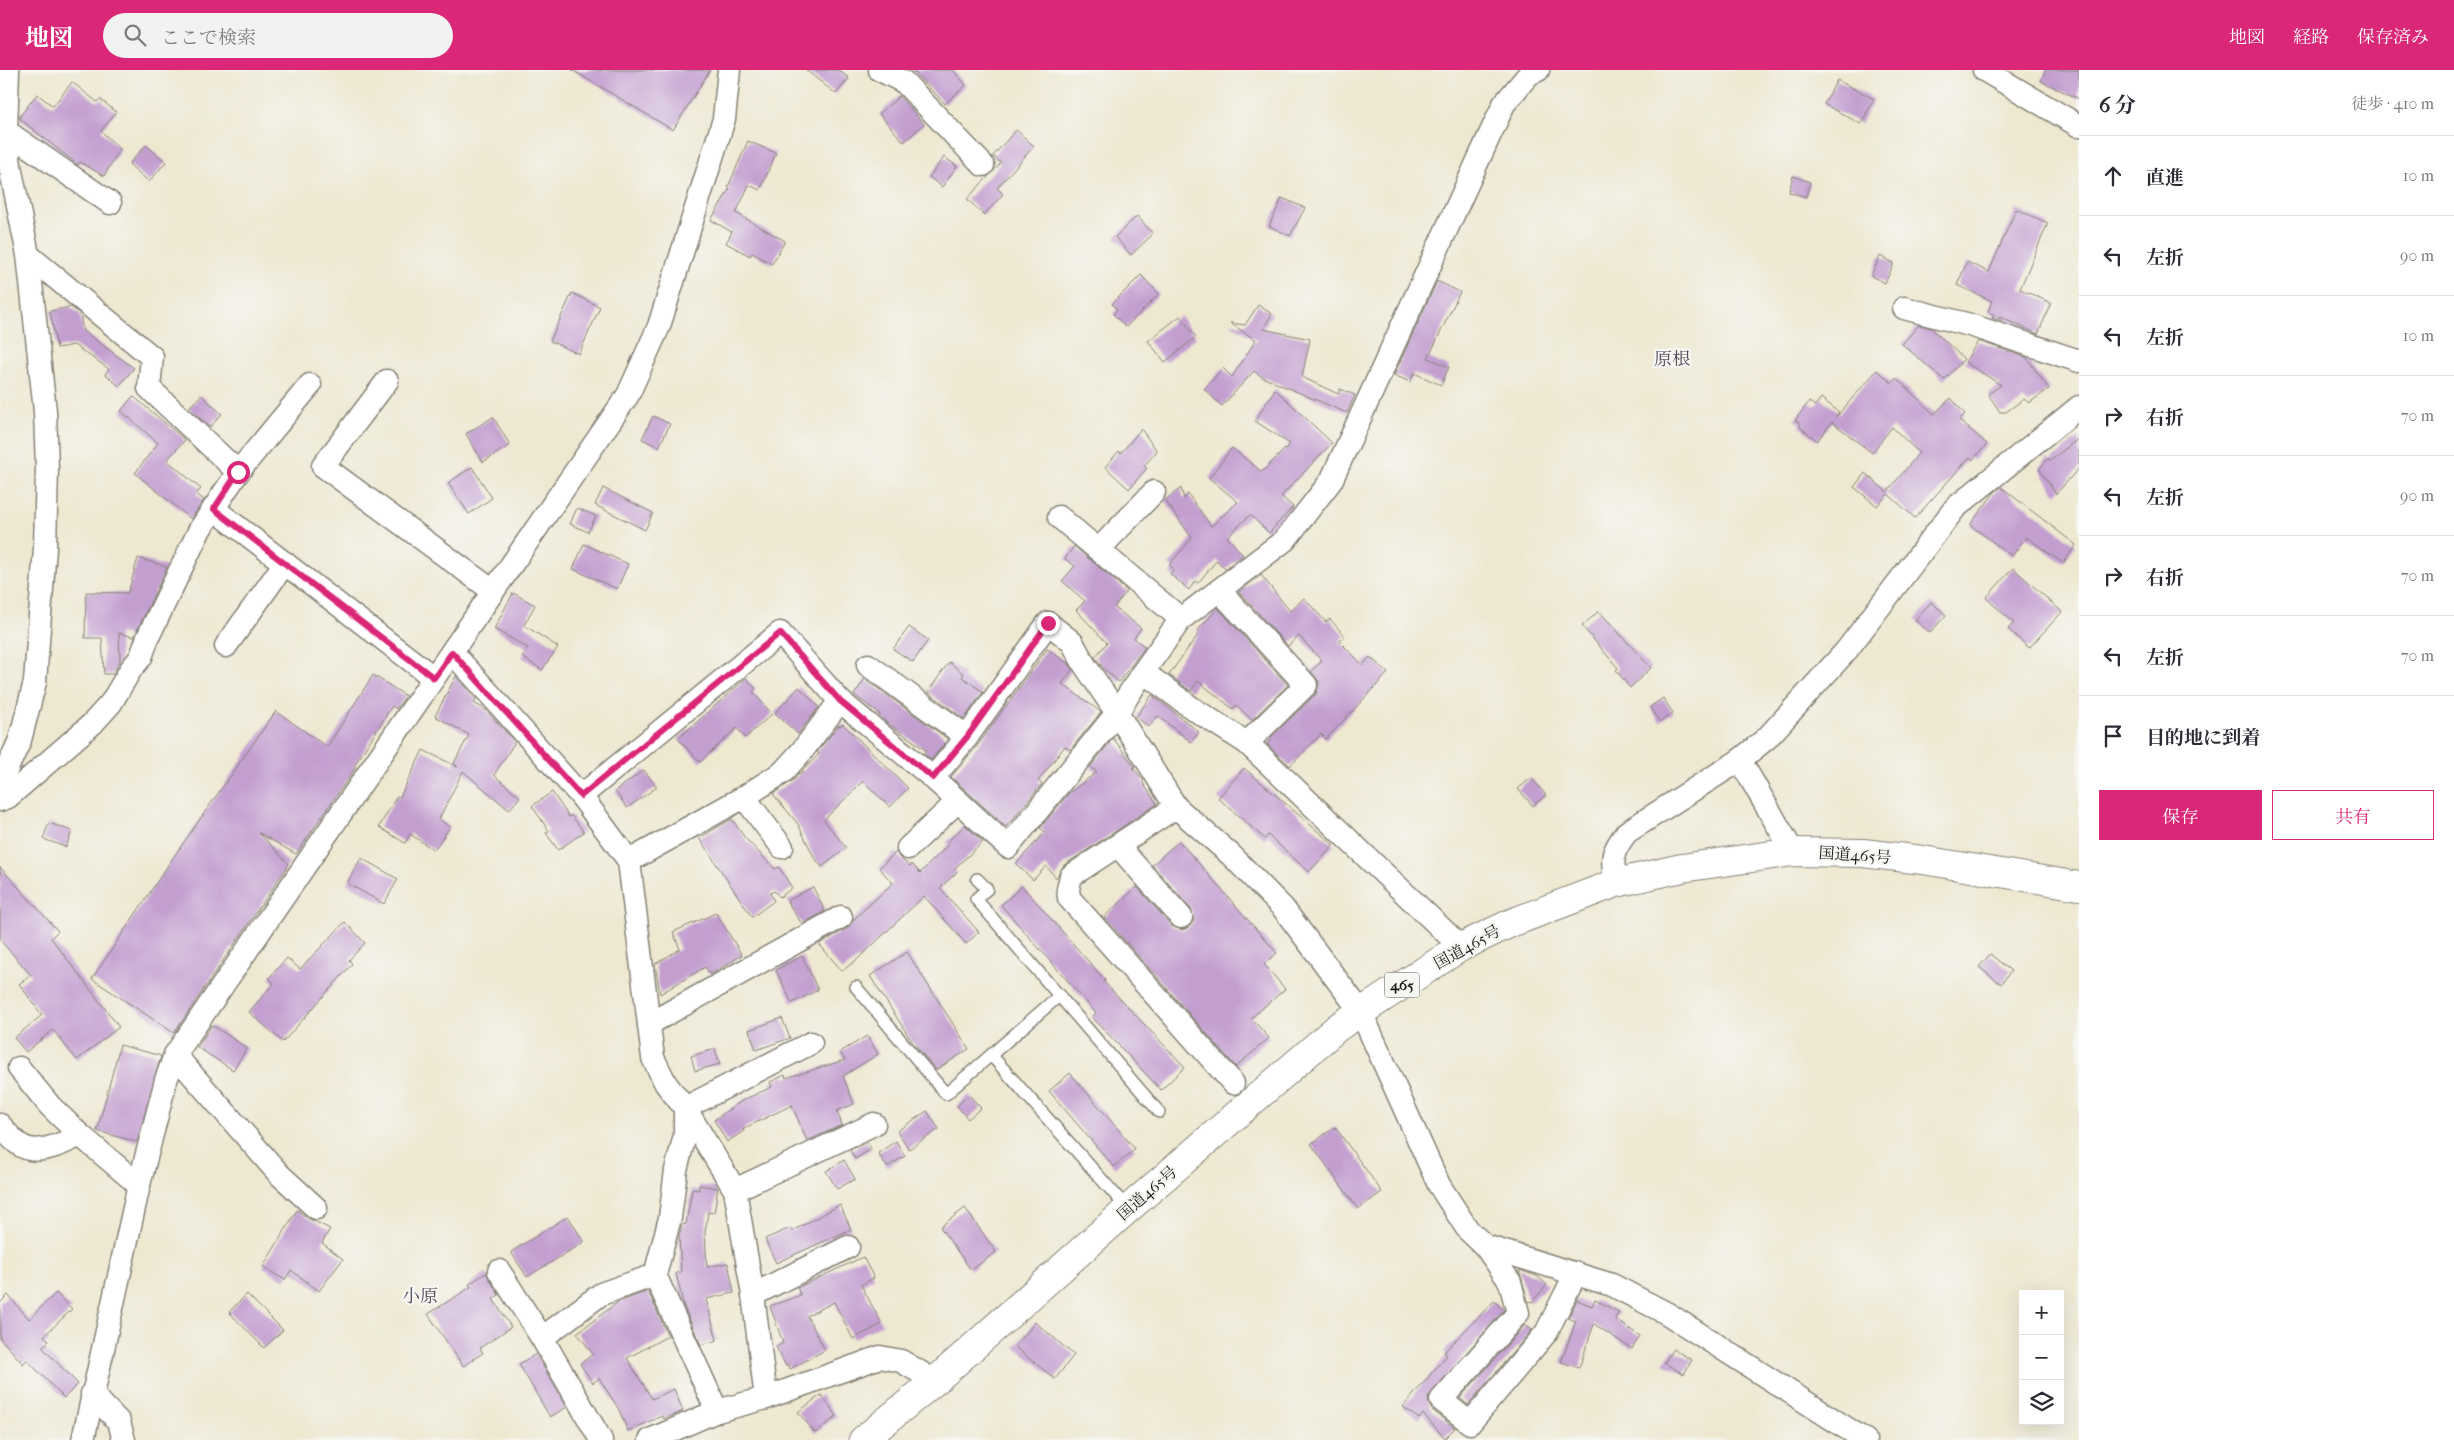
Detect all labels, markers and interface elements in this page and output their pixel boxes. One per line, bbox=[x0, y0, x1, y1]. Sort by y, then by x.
search box bbox=[103, 13, 453, 58]
icon: search bbox=[121, 21, 149, 49]
text: 地図 bbox=[25, 24, 73, 52]
text: ここで検索 bbox=[161, 27, 256, 49]
text: 地図 bbox=[2229, 27, 2265, 48]
text: 経路 bbox=[2293, 27, 2329, 48]
text: 保存済み bbox=[2357, 27, 2429, 48]
text: 6 分 bbox=[2099, 93, 2136, 117]
text: 徒歩 · 410 m bbox=[2351, 94, 2434, 113]
icon: ahead bbox=[2099, 162, 2127, 190]
text: 10 m bbox=[2403, 166, 2434, 185]
text: 直進 bbox=[2146, 167, 2184, 189]
icon: left bbox=[2099, 242, 2127, 270]
text: 90 m bbox=[2400, 246, 2434, 265]
text: 左折 bbox=[2146, 247, 2184, 269]
icon: left bbox=[2099, 322, 2127, 350]
text: 10 m bbox=[2403, 326, 2434, 345]
text: 左折 bbox=[2146, 327, 2184, 349]
district label: 原根 bbox=[1654, 349, 1690, 370]
icon: right bbox=[2099, 402, 2127, 430]
text: 70 m bbox=[2401, 406, 2434, 425]
text: 右折 bbox=[2146, 407, 2184, 429]
route start bbox=[227, 461, 250, 484]
icon: left bbox=[2099, 482, 2127, 510]
text: 90 m bbox=[2400, 486, 2434, 505]
text: 左折 bbox=[2146, 487, 2184, 509]
icon: right bbox=[2099, 562, 2127, 590]
text: 70 m bbox=[2401, 566, 2434, 585]
text: 右折 bbox=[2146, 567, 2184, 589]
route end bbox=[1037, 612, 1060, 635]
icon: left bbox=[2099, 642, 2127, 670]
text: 70 m bbox=[2401, 646, 2434, 665]
text: 左折 bbox=[2146, 647, 2184, 669]
icon: arrive bbox=[2099, 722, 2127, 750]
text: 目的地に到着 bbox=[2146, 727, 2260, 749]
button: 保存 bbox=[2099, 790, 2262, 840]
button: 共有 bbox=[2272, 790, 2434, 840]
street label: 国道465号 bbox=[1818, 843, 1892, 867]
street label: 国道465号 bbox=[1430, 921, 1504, 973]
road number: 465 bbox=[1384, 972, 1420, 998]
street label: 国道465号 bbox=[1113, 1162, 1181, 1224]
district label: 小原 bbox=[402, 1286, 438, 1307]
map controls bbox=[2019, 1290, 2064, 1425]
button: + bbox=[2019, 1290, 2064, 1335]
button: − bbox=[2019, 1335, 2064, 1380]
button: layers bbox=[2019, 1380, 2064, 1425]

